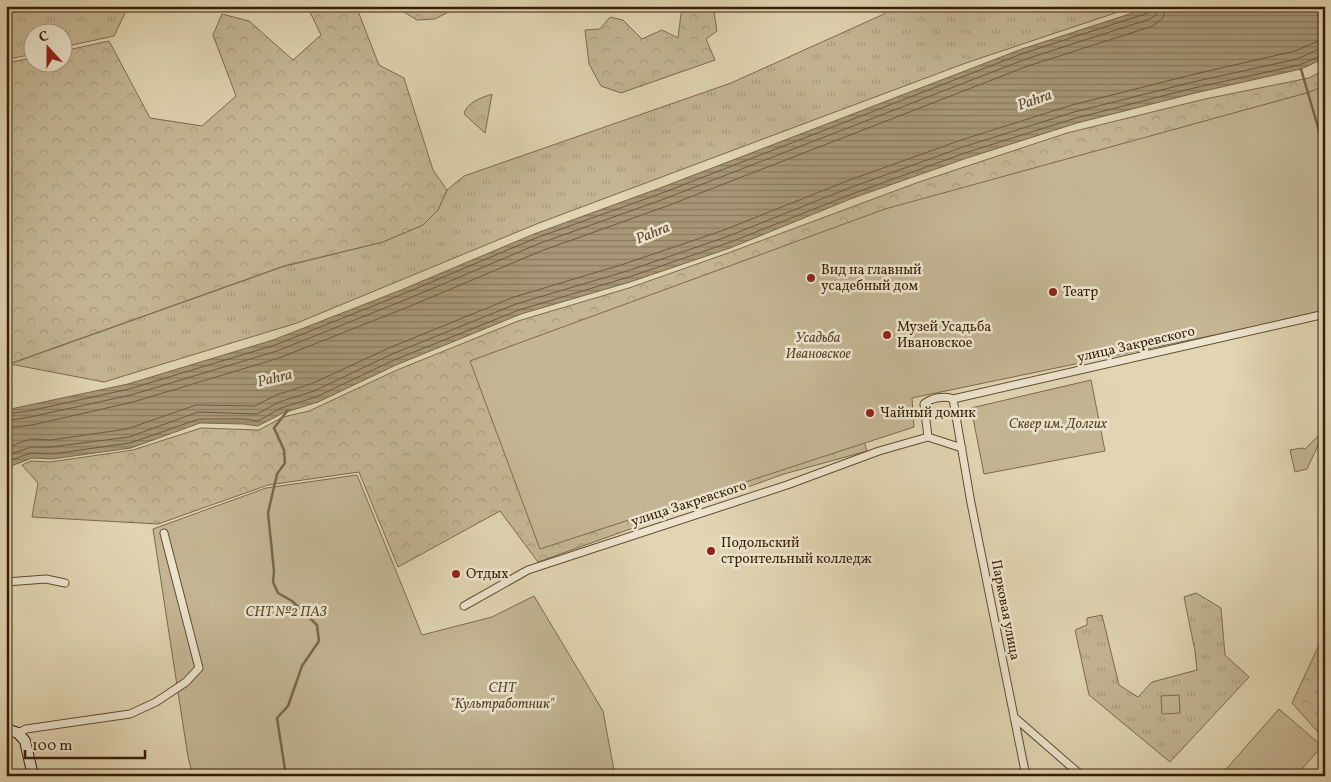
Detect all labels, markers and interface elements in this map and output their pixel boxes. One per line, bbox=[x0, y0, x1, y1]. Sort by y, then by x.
north arrow bbox=[22, 22, 72, 72]
text: С bbox=[36, 27, 51, 48]
water label: Pahra bbox=[1015, 85, 1055, 117]
water label: Pahra bbox=[633, 218, 673, 250]
place label: Вид на главный усадебный дом bbox=[821, 261, 922, 296]
marker: Вид на главный усадебный дом bbox=[805, 272, 817, 284]
place label: Театр bbox=[1063, 283, 1098, 302]
marker: Театр bbox=[1047, 286, 1059, 298]
place label: Музей Усадьба Ивановское bbox=[897, 318, 991, 353]
street label: улица Закревского bbox=[1075, 322, 1197, 368]
park label: Усадьба Ивановское bbox=[785, 329, 851, 364]
marker: Музей Усадьба Ивановское bbox=[881, 329, 893, 341]
water label: Pahra bbox=[255, 365, 295, 393]
place label: Чайный домик bbox=[880, 404, 976, 423]
marker: Чайный домик bbox=[864, 407, 876, 419]
park label: Сквер им. Долгих bbox=[1009, 415, 1108, 434]
street label: улица Закревского bbox=[629, 476, 749, 532]
place label: Подольский строительный колледж bbox=[721, 534, 872, 569]
marker: Подольский строительный колледж bbox=[705, 545, 717, 557]
street label: Парковая улица bbox=[986, 558, 1024, 662]
place label: Отдых bbox=[466, 565, 508, 584]
marker: Отдых bbox=[450, 568, 462, 580]
park label: СНТ №2 ПАЗ bbox=[245, 603, 327, 622]
park label: СНТ "Культработник" bbox=[450, 679, 556, 714]
scale bar bbox=[25, 727, 145, 759]
text: 100 m bbox=[32, 736, 72, 757]

